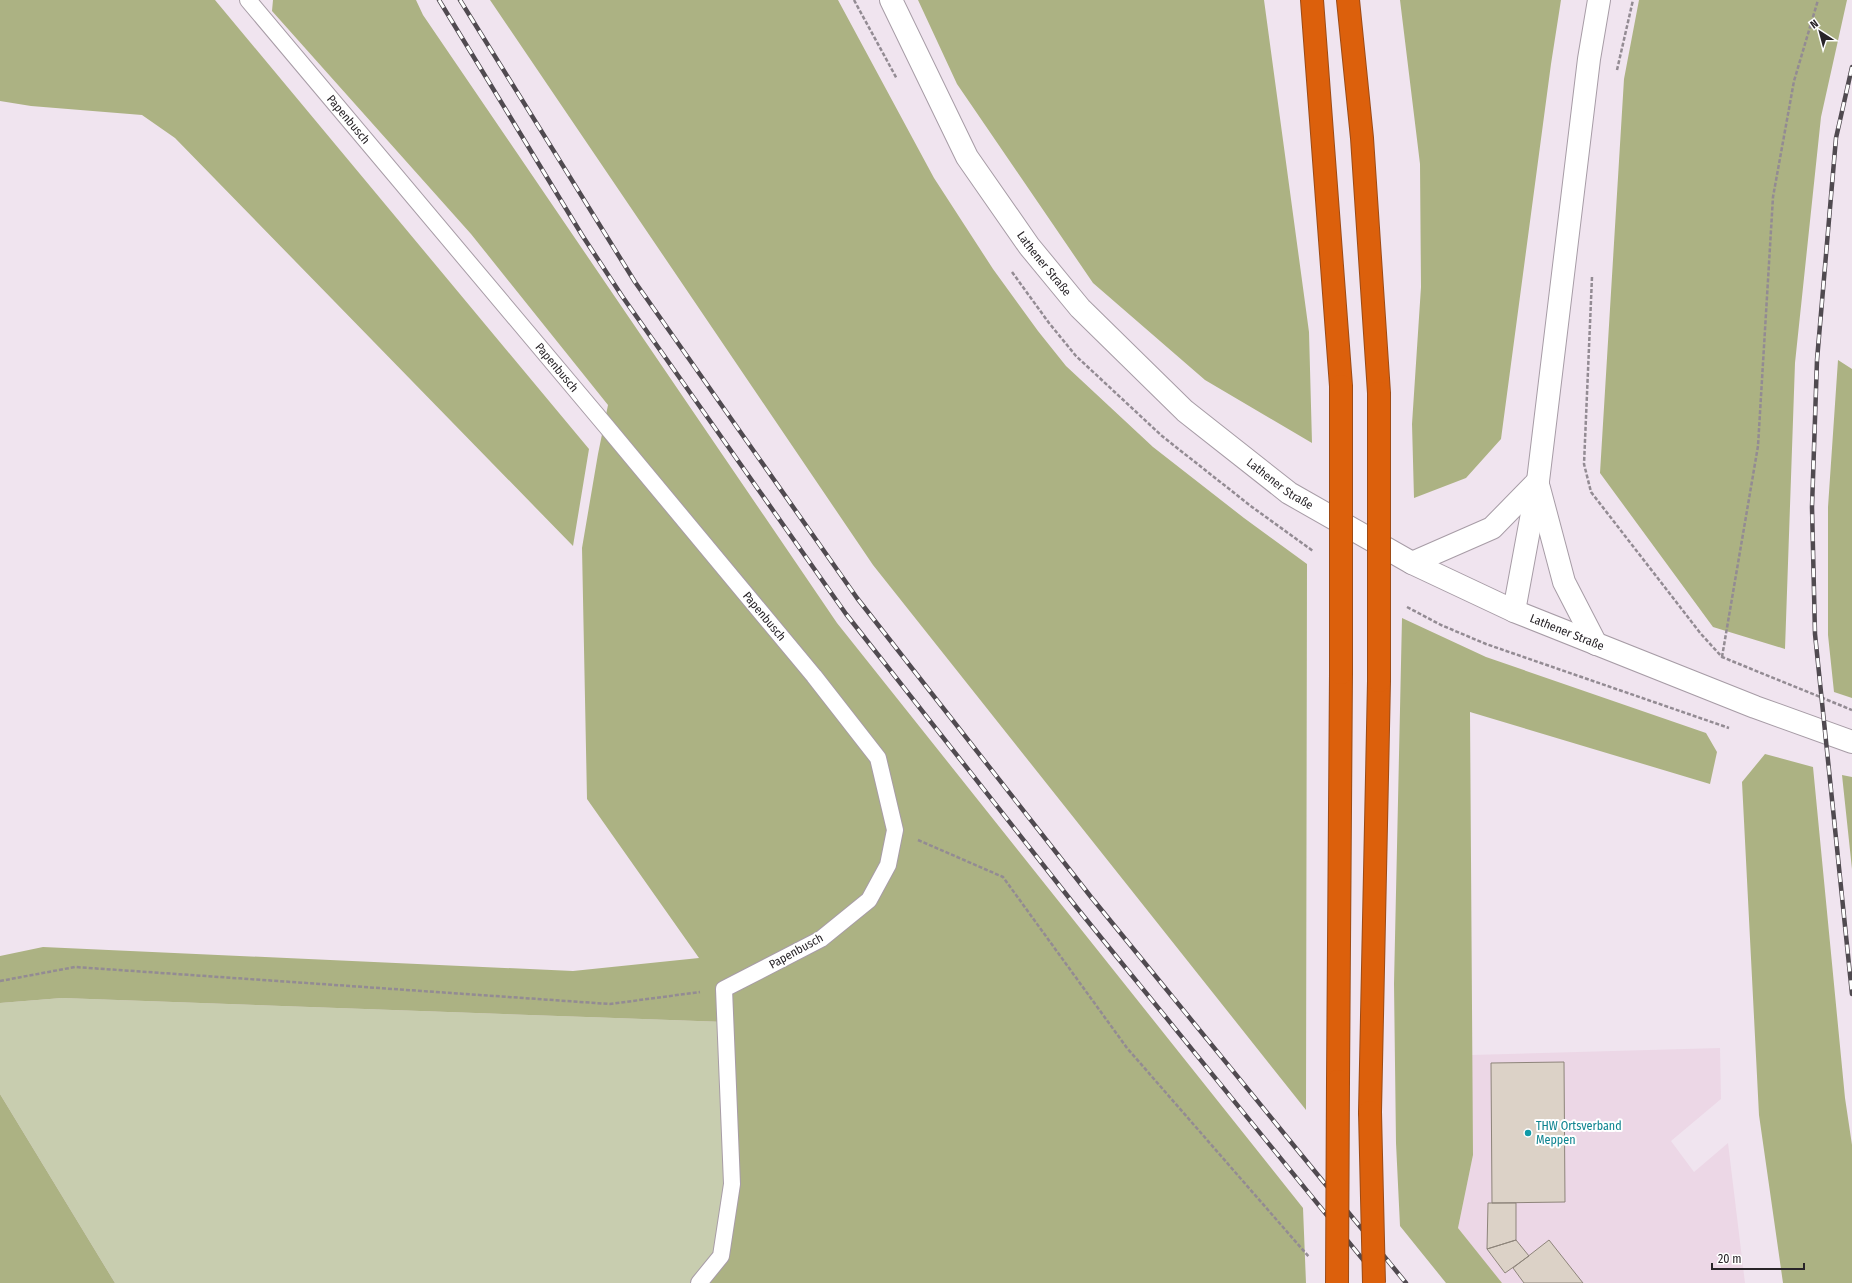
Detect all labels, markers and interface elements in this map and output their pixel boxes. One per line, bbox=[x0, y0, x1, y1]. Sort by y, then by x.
north arrow bbox=[1800, 12, 1840, 52]
text: N bbox=[1808, 17, 1821, 32]
street label: Papenbusch bbox=[324, 92, 373, 147]
street label: Lathener Straße bbox=[1014, 229, 1074, 299]
street label: Papenbusch bbox=[532, 340, 581, 395]
street label: Lathener Straße bbox=[1244, 455, 1316, 512]
street label: Papenbusch bbox=[740, 589, 789, 644]
street label: Lathener Straße bbox=[1528, 611, 1606, 653]
street label: Papenbusch bbox=[767, 930, 825, 972]
place label: THW Ortsverband Meppen bbox=[1536, 1119, 1622, 1147]
marker: THW Ortsverband Meppen bbox=[1523, 1128, 1533, 1138]
scale bar bbox=[1712, 1245, 1804, 1271]
text: 20 m bbox=[1718, 1252, 1742, 1266]

